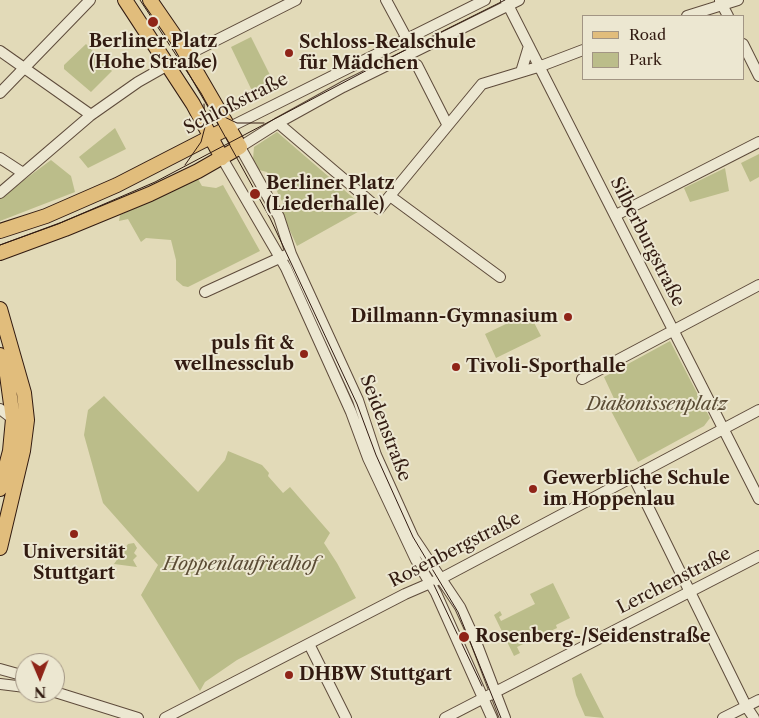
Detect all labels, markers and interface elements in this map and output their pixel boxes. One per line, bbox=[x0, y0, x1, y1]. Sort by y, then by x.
marker: Berliner Platz (Hohe Straße) bbox=[146, 15, 160, 29]
legend bbox=[582, 15, 744, 80]
text: Road bbox=[629, 25, 666, 44]
place label: Berliner Platz (Hohe Straße) bbox=[89, 31, 217, 74]
place label: Schloss-Realschule für Mädchen bbox=[299, 32, 476, 74]
marker: Schloss-Realschule für Mädchen bbox=[283, 47, 295, 59]
text: Park bbox=[629, 50, 662, 69]
street label: Schloßstraße bbox=[180, 68, 292, 140]
place label: Berliner Platz (Liederhalle) bbox=[266, 173, 395, 215]
street label: Silberburgstraße bbox=[605, 174, 689, 310]
marker: Berliner Platz (Liederhalle) bbox=[248, 187, 262, 201]
place label: Dillmann-Gymnasium bbox=[351, 306, 558, 328]
marker: Dillmann-Gymnasium bbox=[562, 311, 574, 323]
place label: puls fit & wellnessclub bbox=[174, 333, 294, 376]
marker: puls fit & wellnessclub bbox=[298, 348, 310, 360]
place label: Tivoli-Sporthalle bbox=[466, 356, 626, 378]
marker: Tivoli-Sporthalle bbox=[450, 361, 462, 373]
street label: Seidenstraße bbox=[355, 372, 415, 484]
park label: Diakonissenplatz bbox=[587, 394, 727, 416]
place label: Gewerbliche Schule im Hoppenlau bbox=[543, 468, 730, 510]
marker: Gewerbliche Schule im Hoppenlau bbox=[527, 483, 539, 495]
street label: Rosenbergstraße bbox=[386, 507, 524, 593]
marker: Universität Stuttgart bbox=[68, 528, 80, 540]
place label: Universität Stuttgart bbox=[23, 542, 125, 584]
street label: Lerchenstraße bbox=[613, 543, 735, 619]
park label: Hoppenlaufriedhof bbox=[163, 554, 317, 576]
place label: Rosenberg-/Seidenstraße bbox=[475, 626, 710, 648]
marker: Rosenberg-/Seidenstraße bbox=[457, 630, 471, 644]
north arrow bbox=[15, 653, 65, 703]
place label: DHBW Stuttgart bbox=[299, 664, 452, 686]
marker: DHBW Stuttgart bbox=[283, 669, 295, 681]
text: N bbox=[34, 683, 46, 701]

